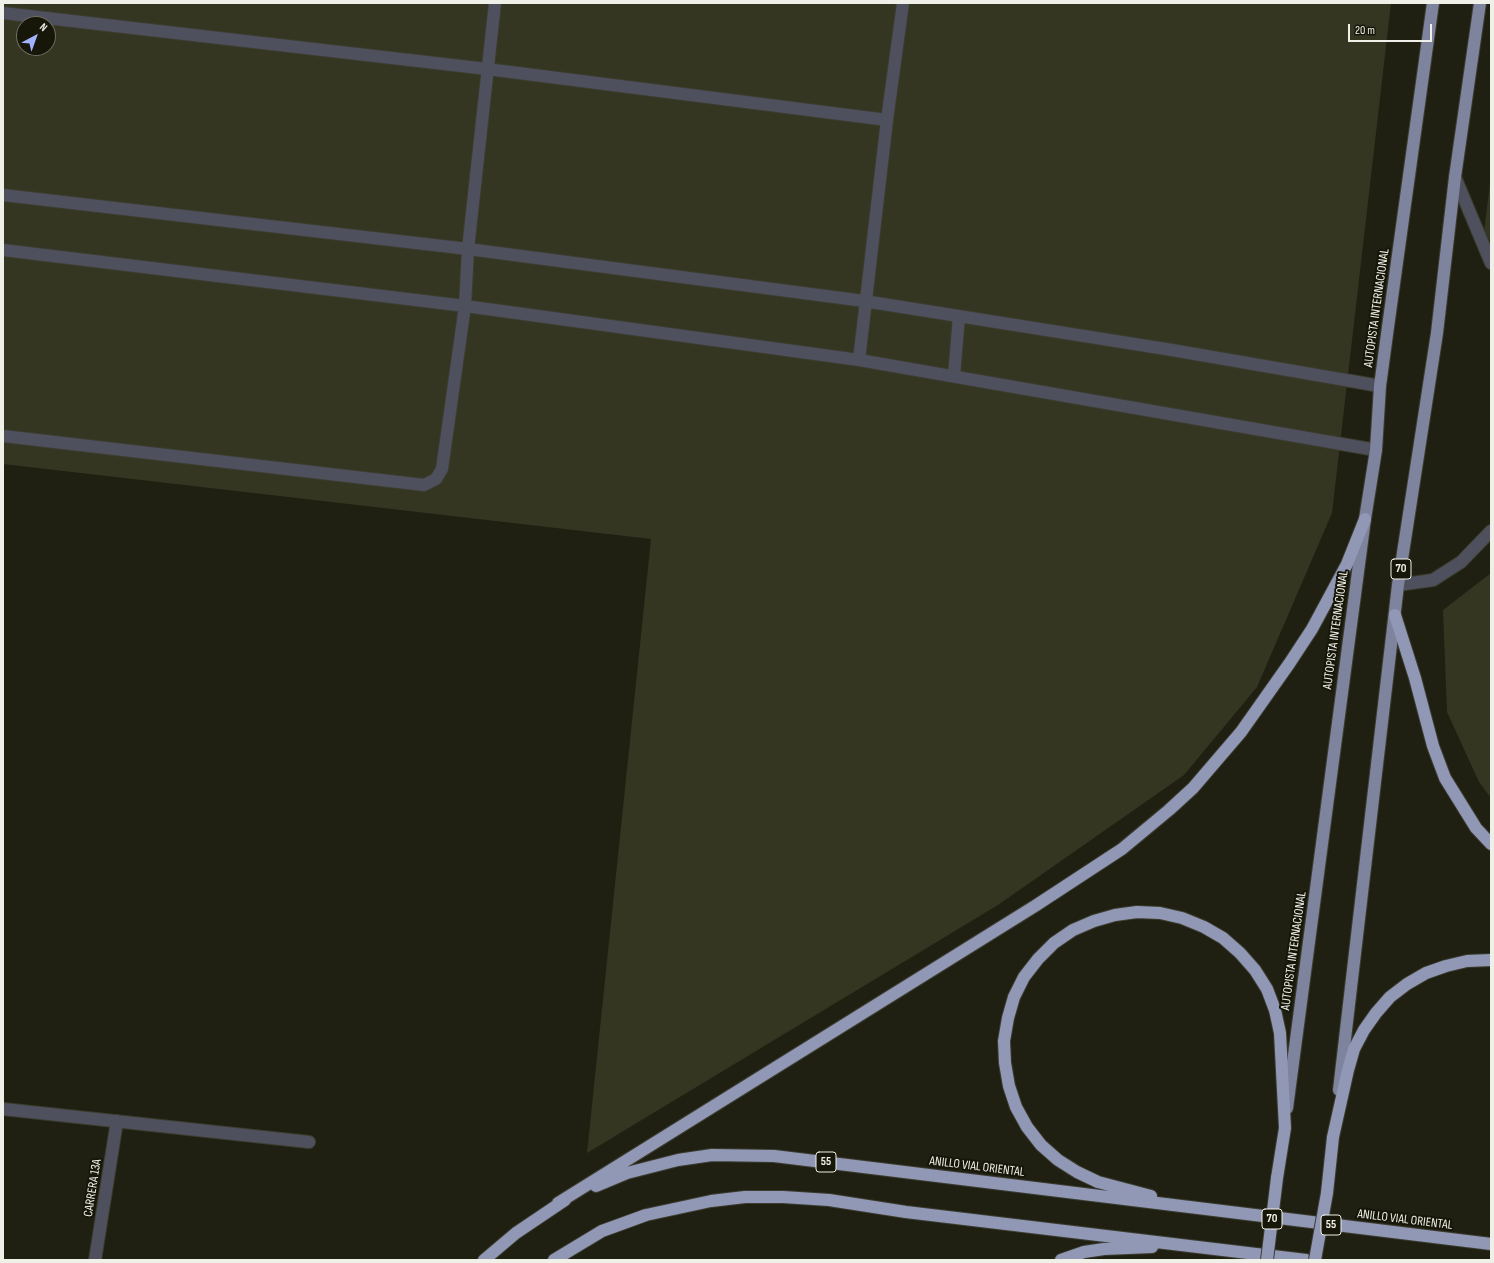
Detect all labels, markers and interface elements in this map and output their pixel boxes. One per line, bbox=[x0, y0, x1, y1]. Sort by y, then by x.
north arrow bbox=[16, 16, 56, 56]
scale bar bbox=[1350, 16, 1434, 42]
text: N bbox=[37, 20, 50, 34]
text: 20 m bbox=[1355, 23, 1375, 38]
street label: AUTOPISTA INTERNACIONAL bbox=[1361, 248, 1393, 368]
road number: 70 bbox=[1391, 559, 1411, 579]
street label: AUTOPISTA INTERNACIONAL bbox=[1320, 570, 1352, 690]
street label: AUTOPISTA INTERNACIONAL bbox=[1278, 891, 1310, 1011]
road number: 55 bbox=[816, 1152, 836, 1172]
street label: ANILLO VIAL ORIENTAL bbox=[929, 1153, 1025, 1181]
street label: CARRERA 13A bbox=[81, 1158, 105, 1218]
street label: ANILLO VIAL ORIENTAL bbox=[1357, 1206, 1453, 1234]
road number: 70 bbox=[1262, 1209, 1282, 1229]
road number: 55 bbox=[1321, 1215, 1341, 1235]

